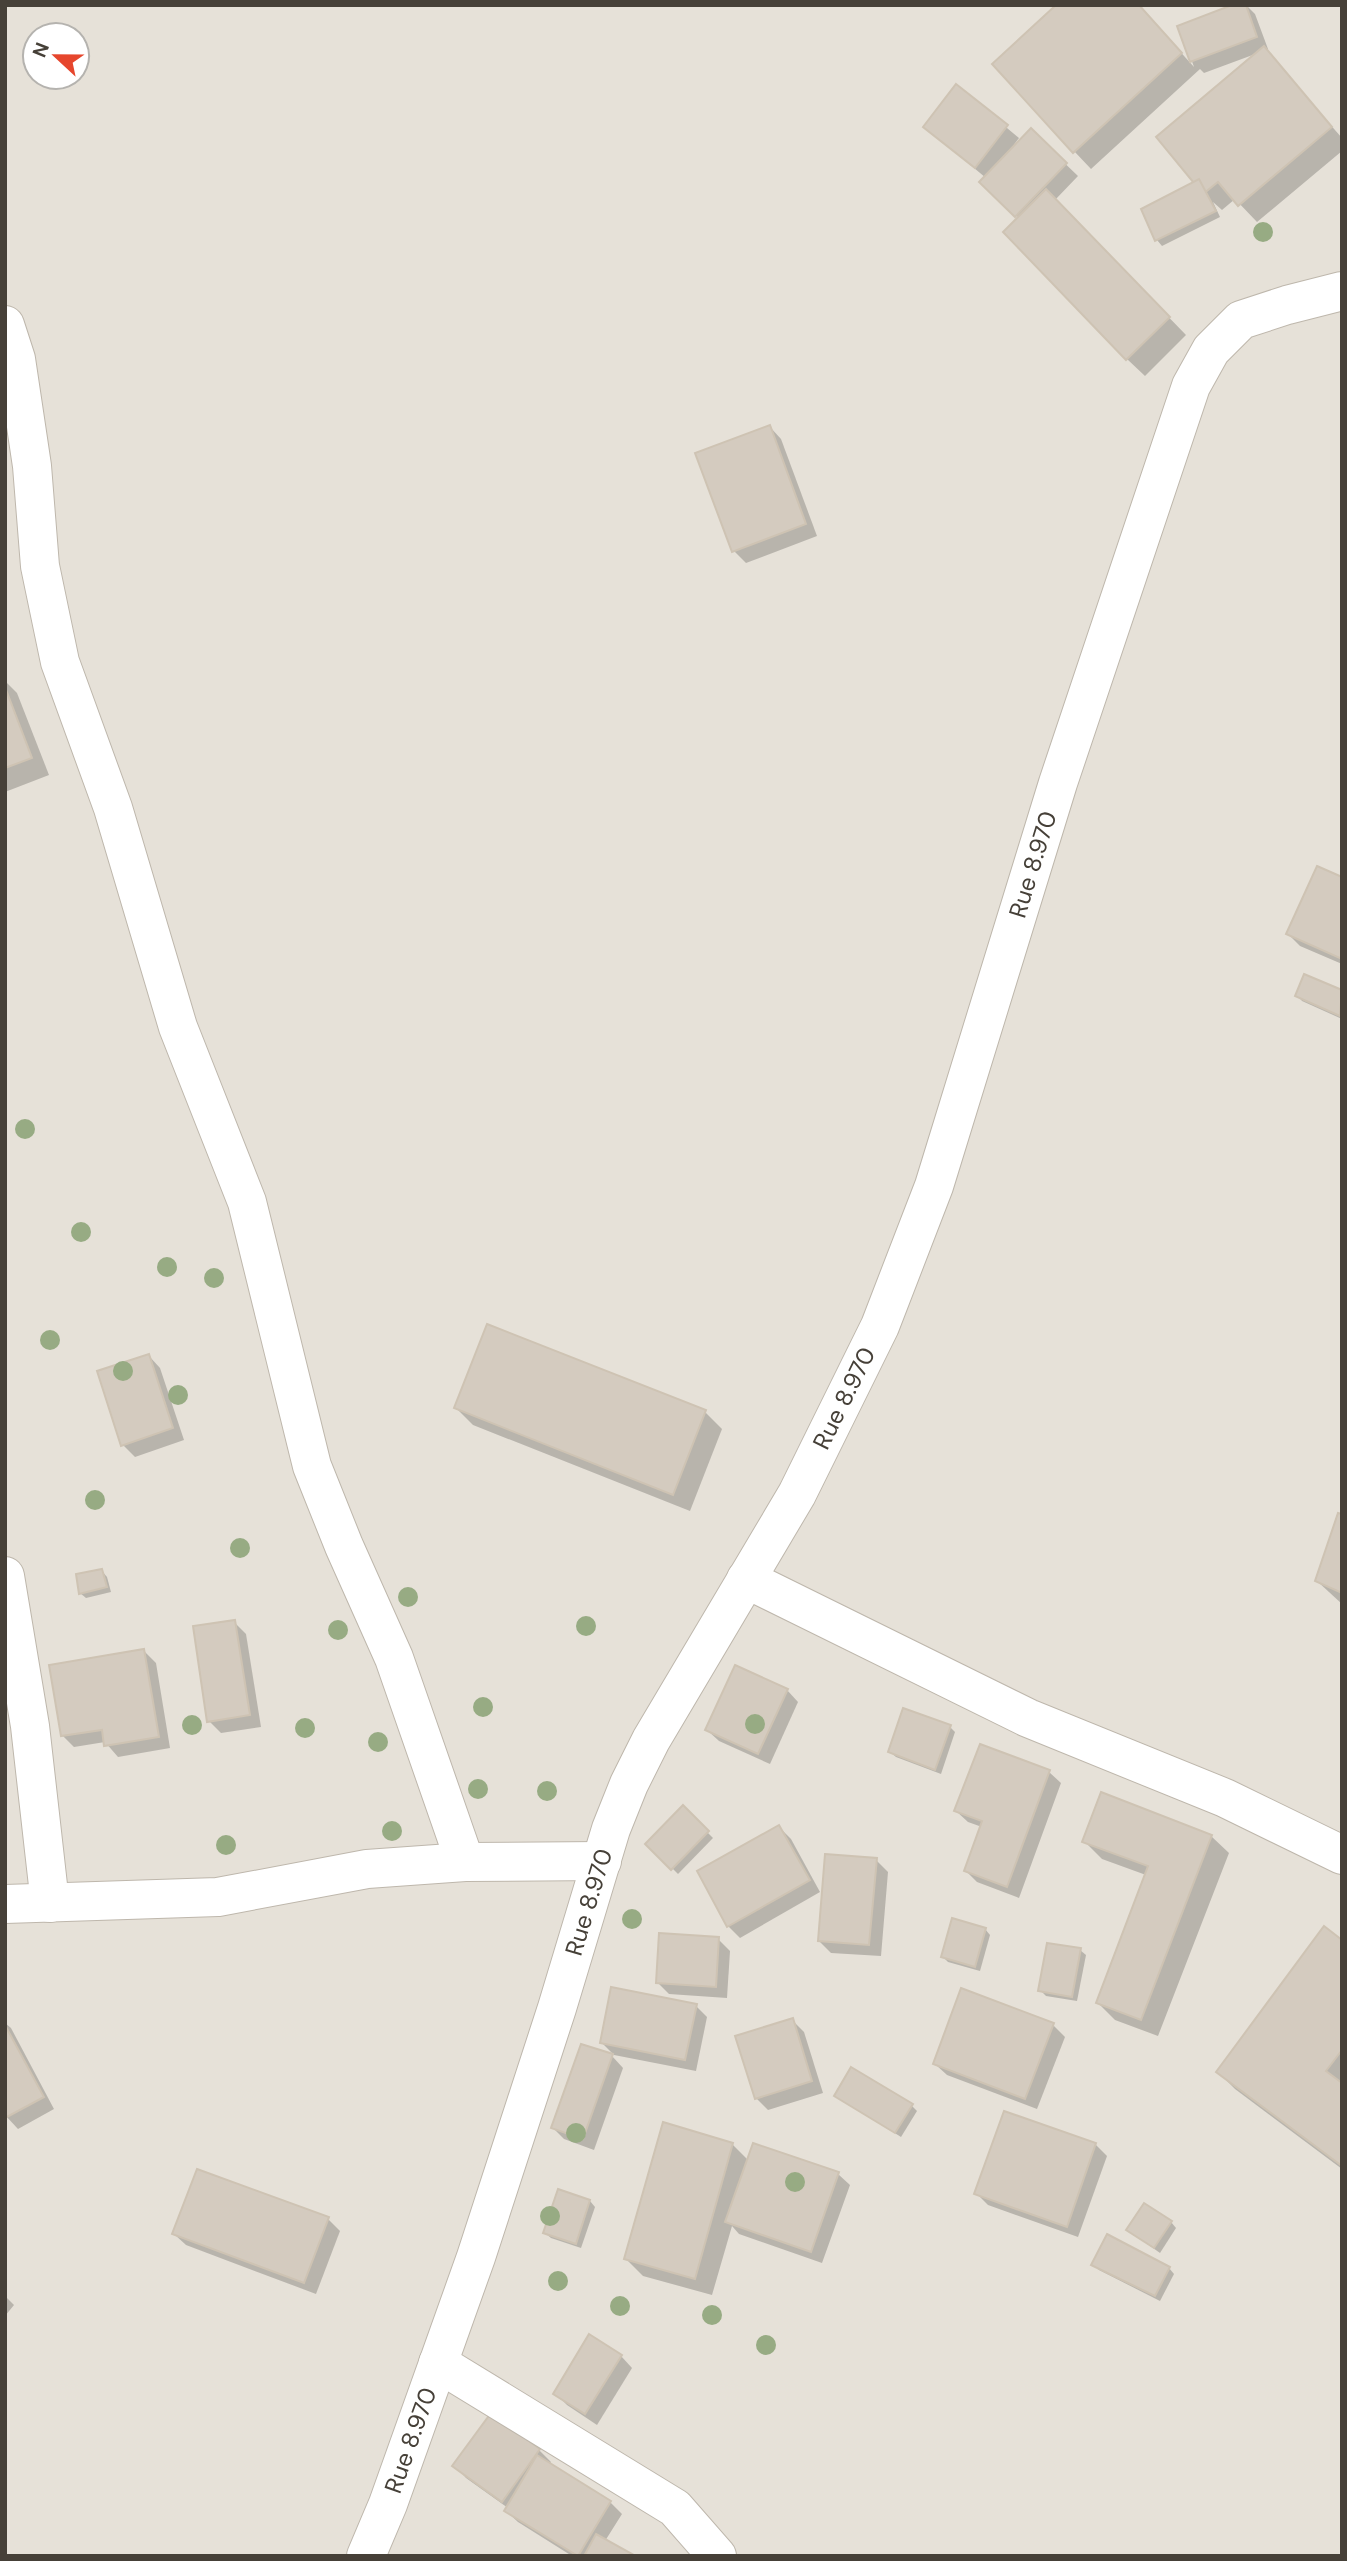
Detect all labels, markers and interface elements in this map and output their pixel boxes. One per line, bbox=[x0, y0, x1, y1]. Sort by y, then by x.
north arrow bbox=[21, 21, 91, 91]
text: N bbox=[27, 39, 55, 61]
street label: Rue 8.970 bbox=[1001, 807, 1063, 922]
street label: Rue 8.970 bbox=[806, 1342, 882, 1454]
street label: Rue 8.970 bbox=[558, 1845, 619, 1959]
street label: Rue 8.970 bbox=[377, 2383, 443, 2497]

